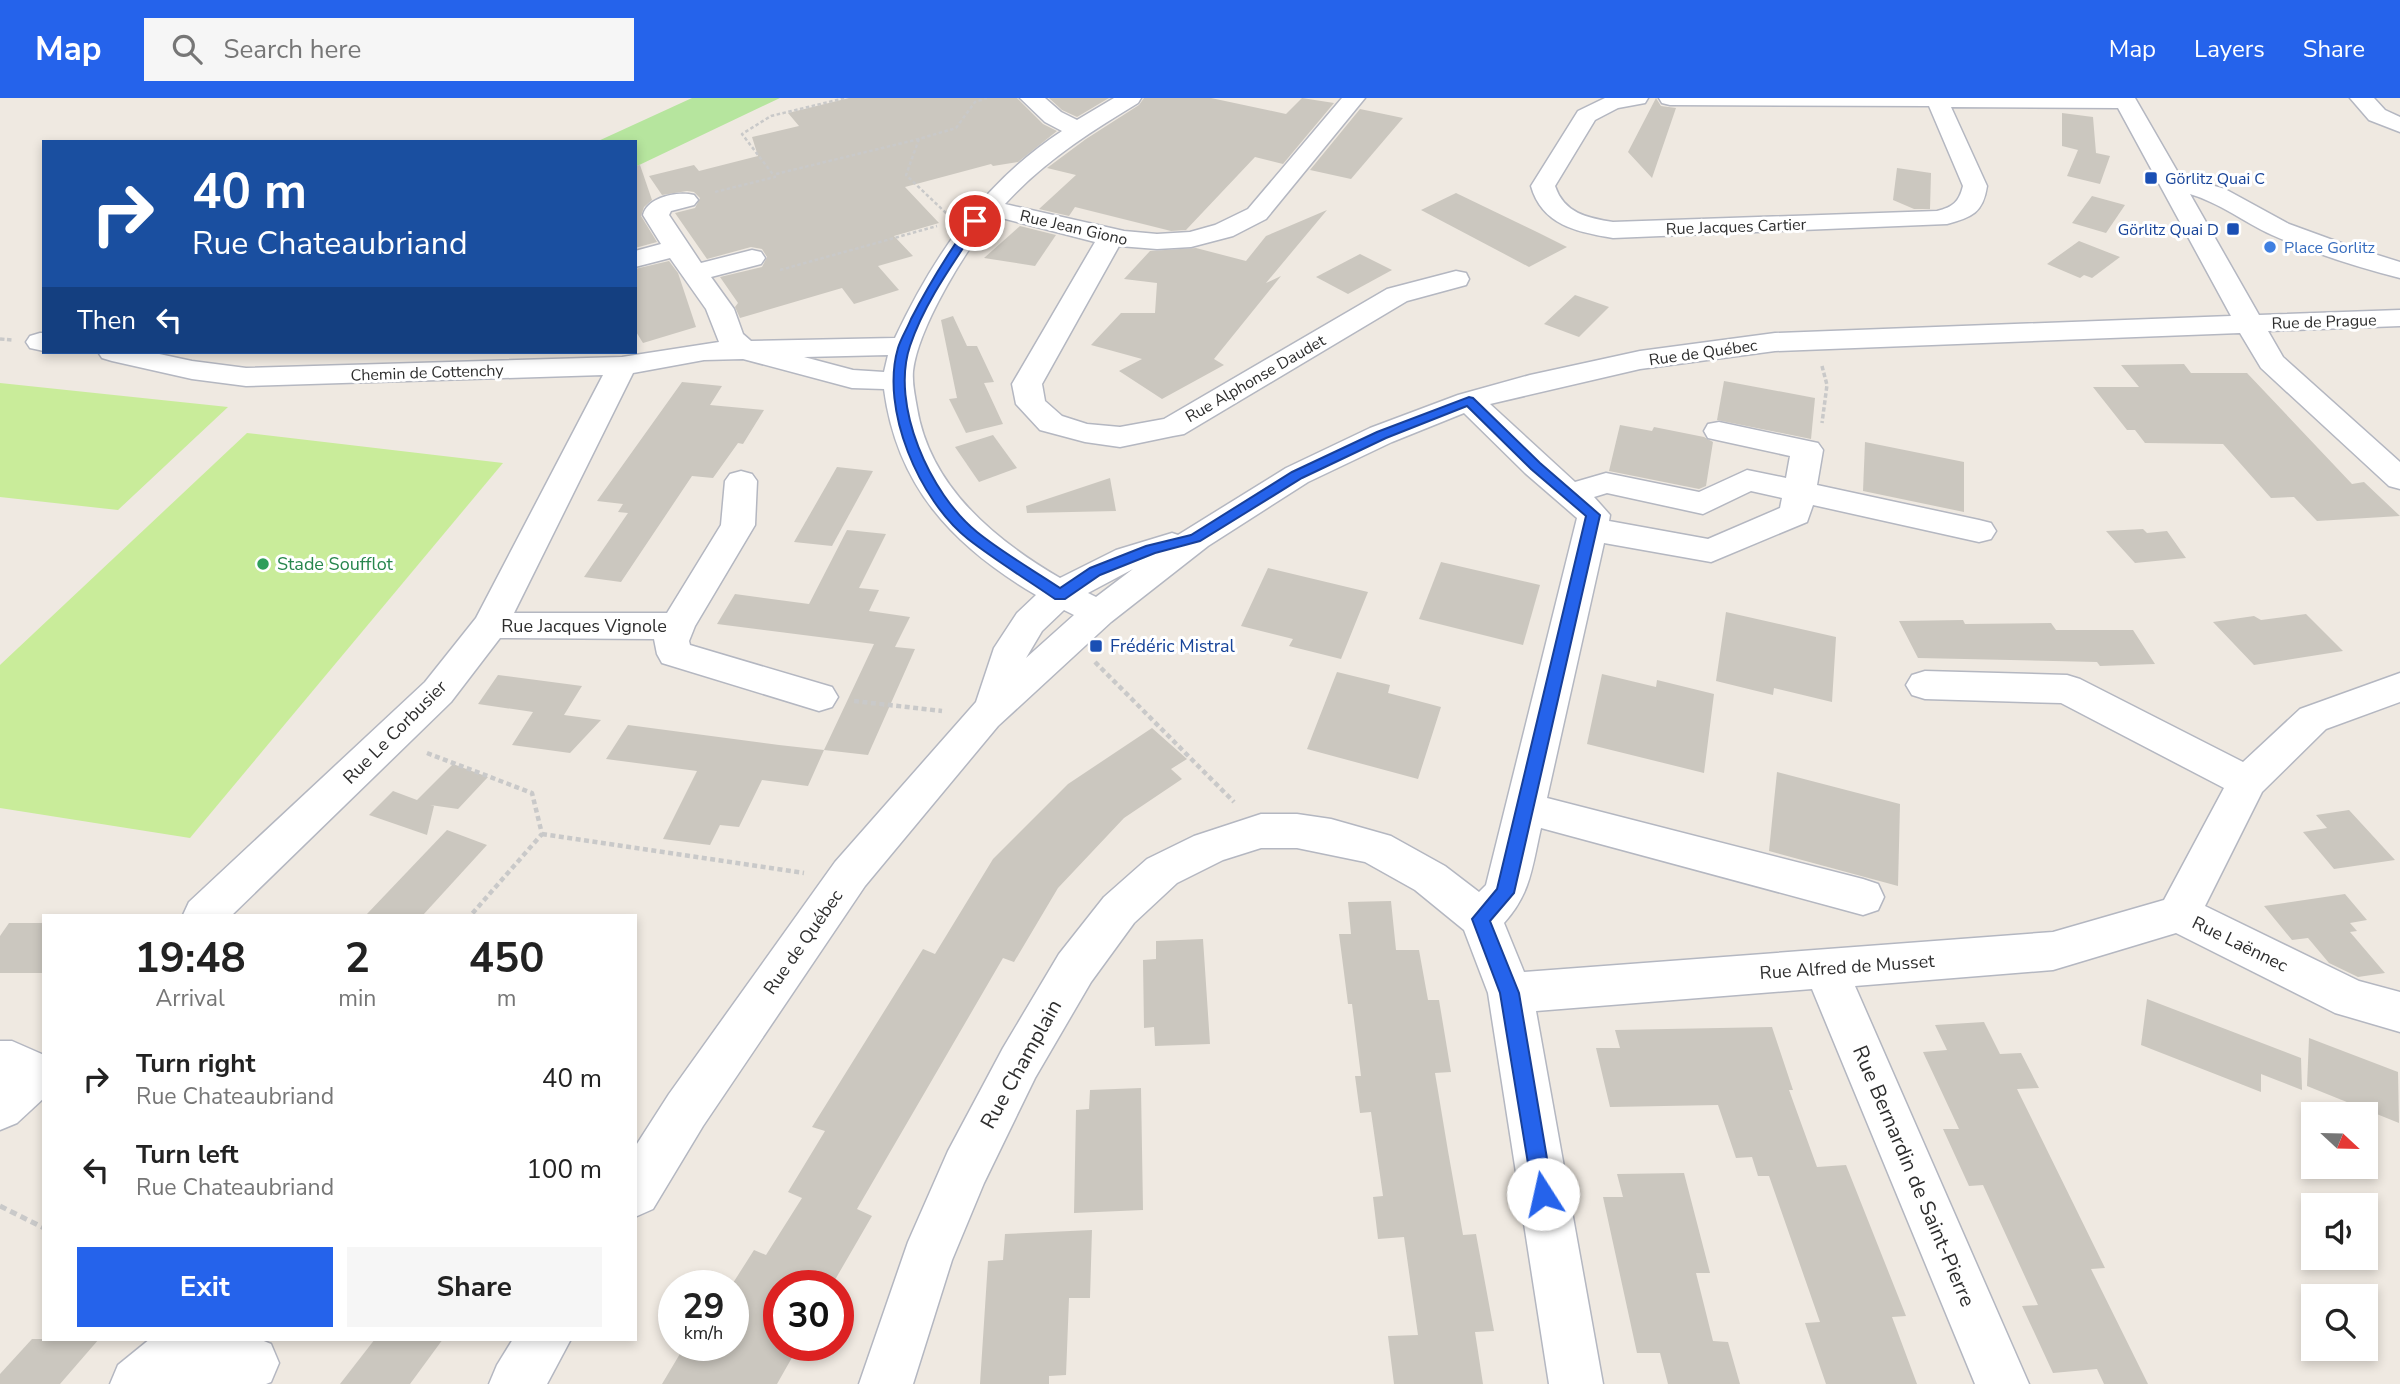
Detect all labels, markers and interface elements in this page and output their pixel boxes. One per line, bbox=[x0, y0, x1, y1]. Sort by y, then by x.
search box bbox=[144, 18, 634, 81]
text: Map bbox=[35, 27, 102, 72]
icon: search bbox=[168, 30, 206, 68]
text: Search here bbox=[224, 32, 361, 67]
text: Map bbox=[2109, 33, 2156, 65]
text: Layers bbox=[2194, 33, 2265, 65]
text: Share bbox=[2303, 33, 2365, 65]
text: 40 m bbox=[192, 158, 307, 225]
icon: right bbox=[77, 168, 168, 259]
place label: Görlitz Quai C bbox=[2165, 168, 2265, 190]
marker: Görlitz Quai C bbox=[2143, 170, 2159, 186]
pin bbox=[945, 191, 1005, 251]
icon: arrive bbox=[956, 202, 994, 240]
street label: Rue Jean Giono bbox=[1018, 205, 1130, 251]
street label: Rue Jacques Cartier bbox=[1665, 214, 1807, 240]
place label: Görlitz Quai D bbox=[2118, 219, 2219, 241]
marker: Görlitz Quai D bbox=[2225, 221, 2241, 237]
text: Rue Chateaubriand bbox=[192, 222, 468, 265]
place label: Place Gorlitz bbox=[2284, 237, 2375, 259]
marker: Place Gorlitz bbox=[2262, 239, 2278, 255]
icon: left bbox=[150, 301, 188, 339]
text: Then bbox=[77, 303, 136, 338]
street label: Rue de Prague bbox=[2271, 309, 2377, 335]
street label: Rue Alphonse Daudet bbox=[1182, 330, 1330, 428]
street label: Rue de Québec bbox=[1648, 334, 1759, 371]
street label: Chemin de Cottenchy bbox=[350, 359, 505, 387]
place label: Stade Soufflot bbox=[277, 552, 394, 576]
marker: Stade Soufflot bbox=[255, 556, 271, 572]
street label: Rue Jacques Vignole bbox=[501, 614, 667, 638]
place label: Frédéric Mistral bbox=[1110, 634, 1236, 658]
marker: Frédéric Mistral bbox=[1088, 638, 1104, 654]
street label: Rue Le Corbusier bbox=[338, 674, 453, 789]
street label: Rue de Québec bbox=[758, 885, 848, 999]
street label: Rue Laënnec bbox=[2188, 911, 2292, 977]
text: 19:48 bbox=[135, 930, 246, 987]
text: 2 bbox=[345, 930, 370, 987]
text: 450 bbox=[469, 930, 544, 987]
street label: Rue Alfred de Musset bbox=[1759, 949, 1936, 985]
text: Arrival bbox=[156, 983, 225, 1014]
text: min bbox=[338, 983, 376, 1014]
text: m bbox=[497, 983, 517, 1014]
street label: Rue Champlain bbox=[974, 994, 1068, 1134]
street label: Rue Bernardin de Saint-Pierre bbox=[1846, 1041, 1982, 1311]
text: Turn right bbox=[136, 1046, 255, 1081]
icon: right bbox=[77, 1060, 115, 1098]
text: 40 m bbox=[542, 1061, 602, 1096]
text: Rue Chateaubriand bbox=[136, 1081, 334, 1112]
north arrow bbox=[2301, 1102, 2378, 1180]
map controls bbox=[2301, 1102, 2378, 1361]
text: Turn left bbox=[136, 1137, 239, 1172]
icon: left bbox=[77, 1151, 115, 1189]
text: 100 m bbox=[526, 1152, 602, 1187]
position arrow bbox=[1506, 1157, 1580, 1231]
text: Rue Chateaubriand bbox=[136, 1172, 334, 1203]
button: sound bbox=[2301, 1193, 2378, 1270]
button: Exit bbox=[77, 1247, 333, 1327]
button: Share bbox=[347, 1247, 602, 1327]
speed limit sign: 30 bbox=[763, 1270, 854, 1361]
text: 29 bbox=[682, 1283, 725, 1330]
button: search bbox=[2301, 1284, 2378, 1361]
text: km/h bbox=[684, 1321, 723, 1345]

